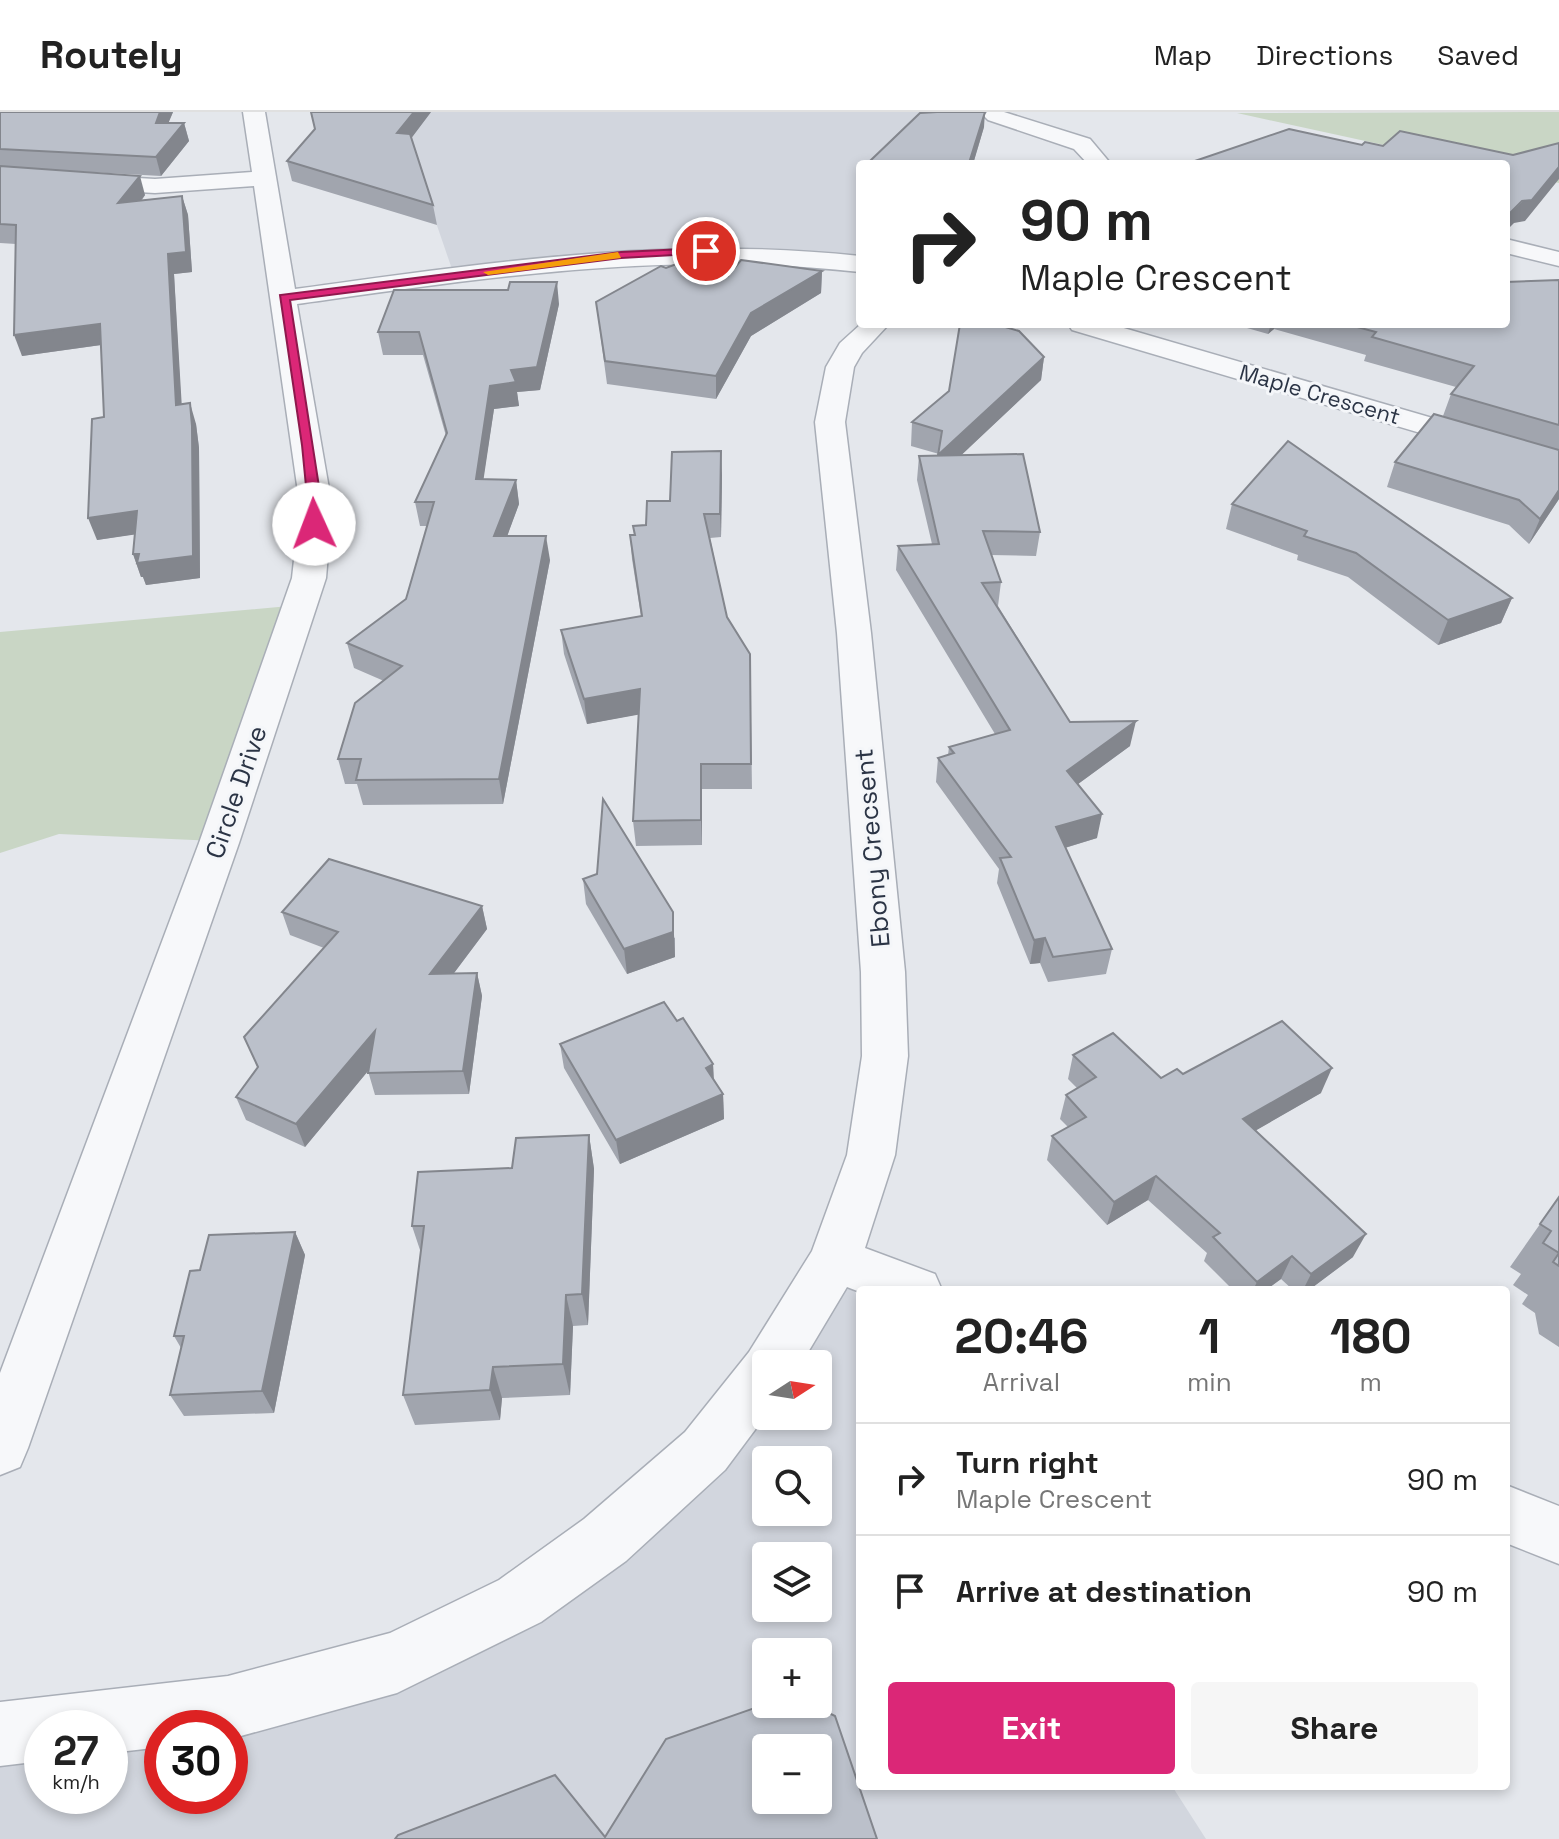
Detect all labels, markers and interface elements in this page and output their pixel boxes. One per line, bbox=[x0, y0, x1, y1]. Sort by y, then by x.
text: Routely bbox=[40, 31, 183, 79]
text: Map bbox=[1154, 37, 1212, 73]
text: Directions bbox=[1256, 37, 1393, 73]
text: Saved bbox=[1437, 37, 1519, 73]
text: 90 m bbox=[1020, 185, 1153, 256]
icon: right bbox=[888, 192, 992, 296]
pin bbox=[672, 217, 740, 285]
icon: arrive bbox=[684, 229, 728, 273]
text: Maple Crescent bbox=[1020, 255, 1292, 301]
street label: Maple Crescent bbox=[1236, 358, 1404, 430]
position arrow bbox=[272, 482, 356, 566]
street label: Circle Drive bbox=[197, 721, 275, 863]
street label: Ebony Crecsent bbox=[846, 747, 898, 949]
text: 20:46 bbox=[954, 1306, 1089, 1367]
text: 1 bbox=[1198, 1306, 1220, 1367]
text: 180 bbox=[1330, 1306, 1412, 1367]
north arrow bbox=[752, 1350, 832, 1430]
map controls bbox=[752, 1350, 832, 1814]
text: Arrival bbox=[983, 1365, 1060, 1399]
text: min bbox=[1187, 1365, 1232, 1399]
text: m bbox=[1360, 1365, 1382, 1399]
text: Turn right bbox=[956, 1443, 1099, 1482]
button: search bbox=[752, 1446, 832, 1526]
icon: right bbox=[888, 1457, 932, 1501]
text: 90 m bbox=[1407, 1460, 1478, 1499]
text: Maple Crescent bbox=[956, 1482, 1152, 1516]
button: layers bbox=[752, 1542, 832, 1622]
icon: arrive bbox=[888, 1569, 932, 1613]
text: Arrive at destination bbox=[956, 1572, 1252, 1611]
text: 90 m bbox=[1407, 1572, 1478, 1611]
button: + bbox=[752, 1638, 832, 1718]
button: Exit bbox=[888, 1682, 1175, 1774]
button: Share bbox=[1191, 1682, 1478, 1774]
speed limit sign: 30 bbox=[144, 1710, 248, 1814]
text: 27 bbox=[53, 1726, 99, 1777]
button: − bbox=[752, 1734, 832, 1814]
text: km/h bbox=[52, 1769, 100, 1795]

